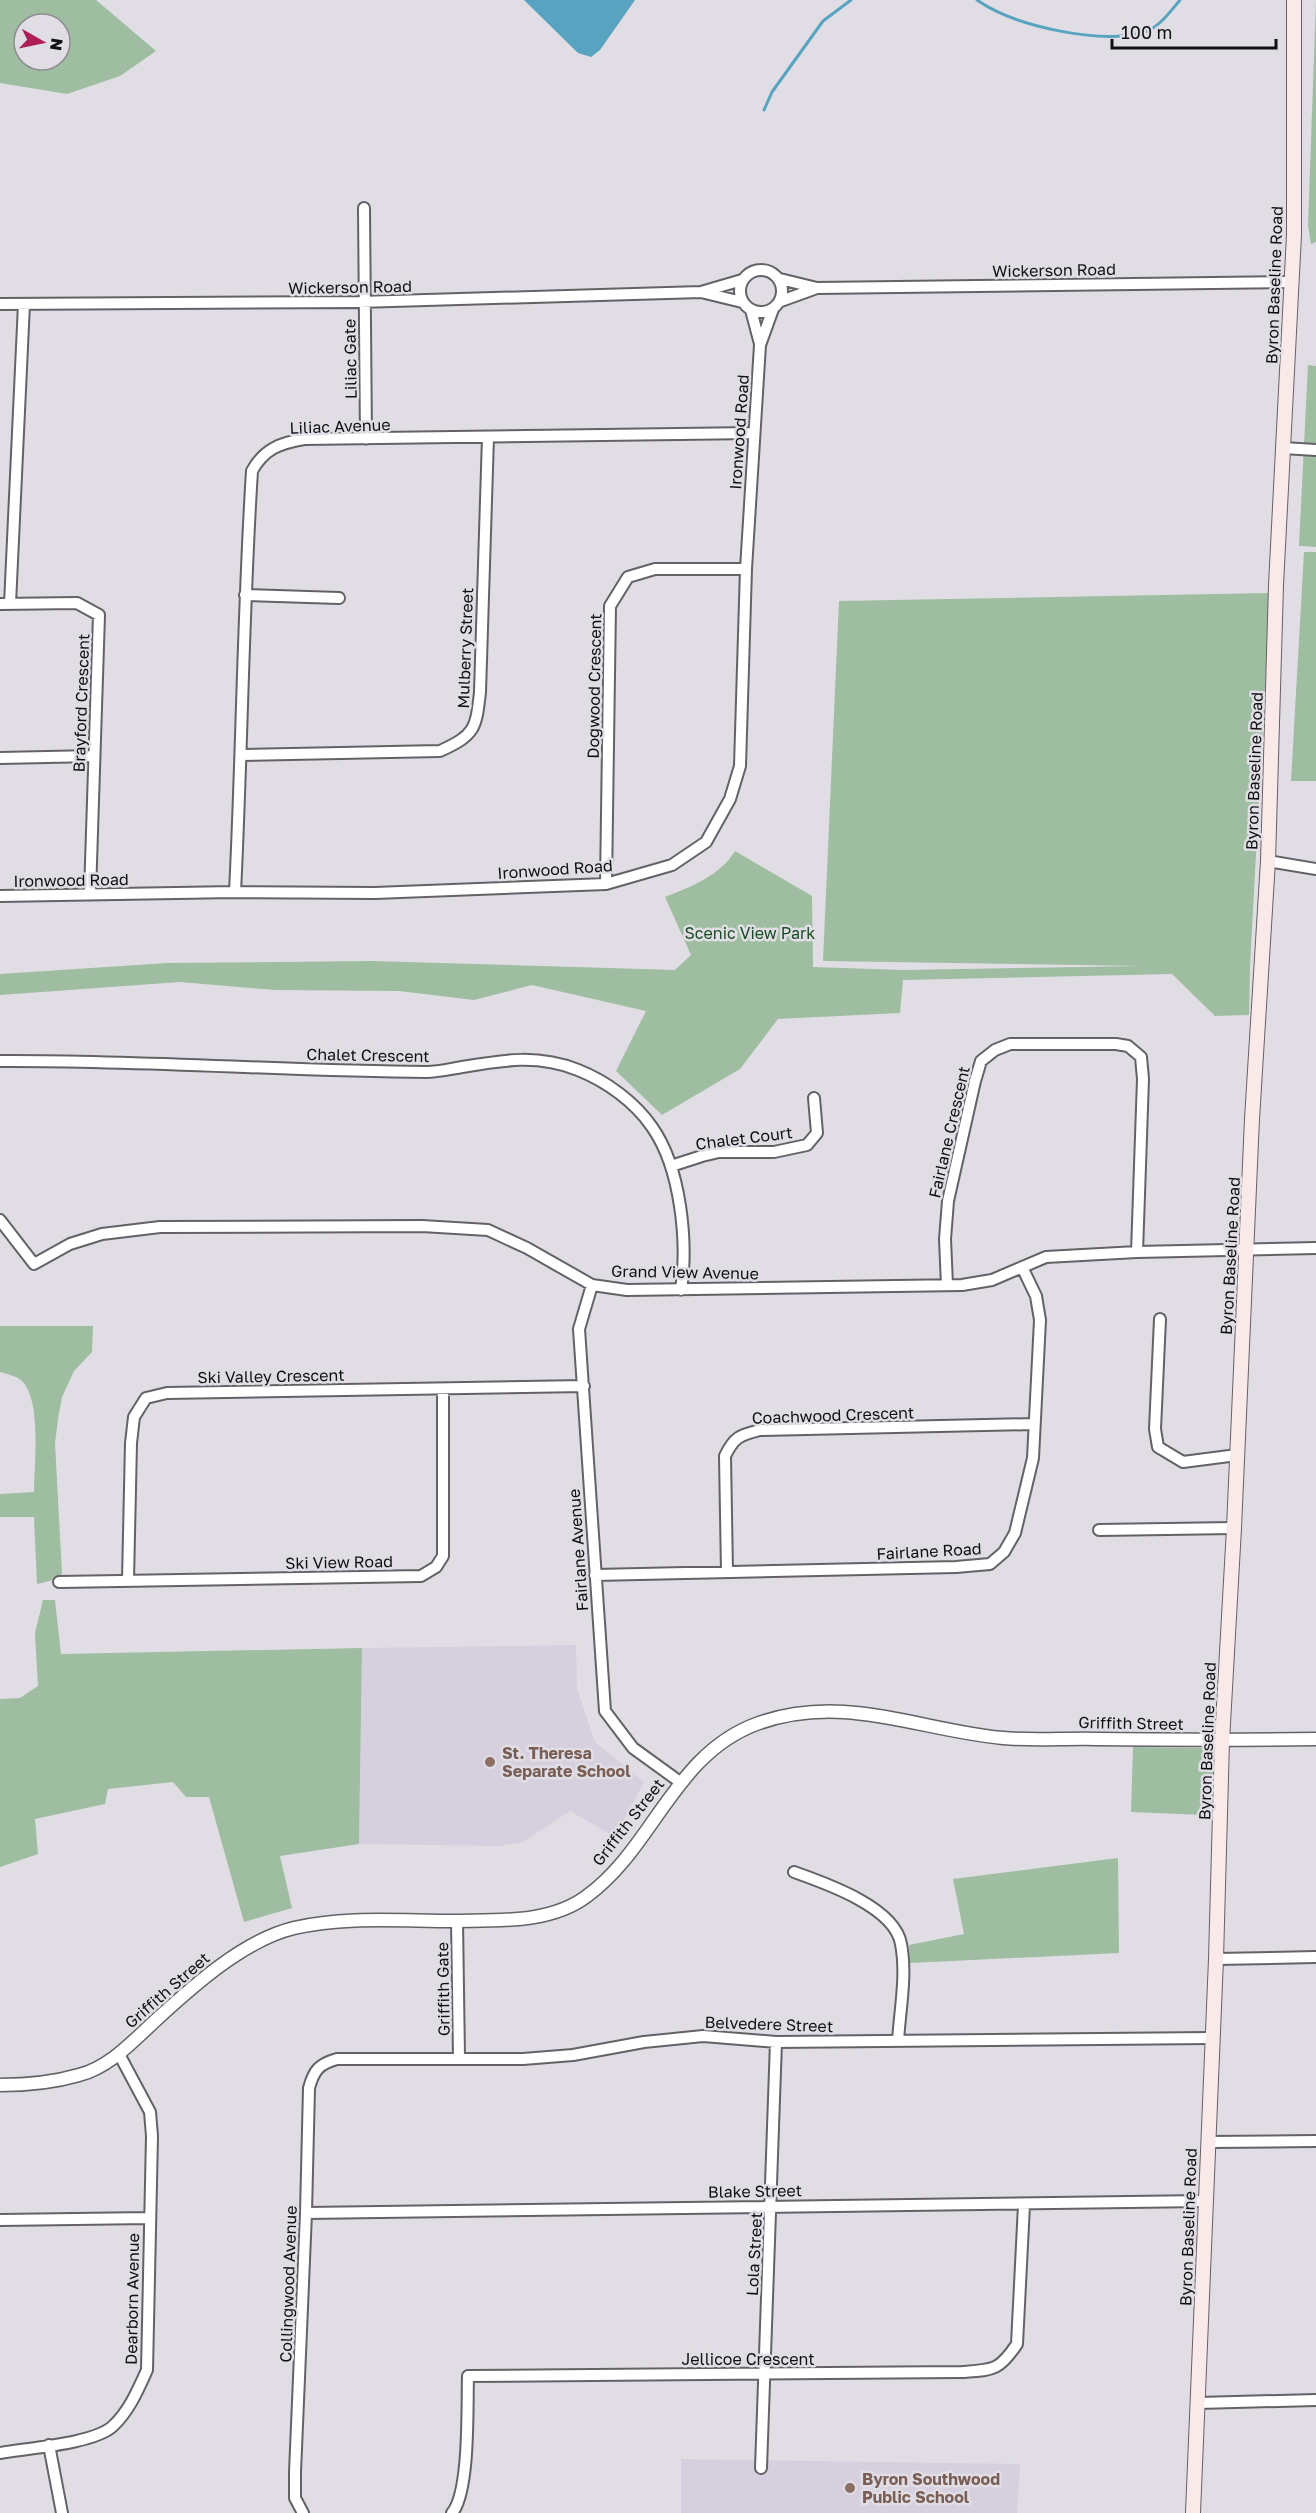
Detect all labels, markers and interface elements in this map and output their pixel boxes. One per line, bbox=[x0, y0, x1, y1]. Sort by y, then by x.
north arrow bbox=[12, 12, 72, 72]
scale bar bbox=[1112, 12, 1276, 50]
text: 100 m bbox=[1121, 21, 1172, 43]
text: N bbox=[46, 37, 68, 52]
street label: Byron Baseline Road bbox=[1261, 206, 1287, 364]
street label: Wickerson Road bbox=[992, 259, 1116, 281]
street label: Wickerson Road bbox=[288, 276, 412, 298]
street label: Liliac Gate bbox=[339, 319, 361, 399]
street label: Ironwood Road bbox=[725, 374, 753, 490]
street label: Liliac Avenue bbox=[289, 414, 391, 438]
street label: Mulberry Street bbox=[453, 587, 477, 709]
street label: Dogwood Crescent bbox=[583, 613, 605, 759]
street label: Brayford Crescent bbox=[69, 633, 93, 773]
street label: Byron Baseline Road bbox=[1241, 692, 1267, 850]
street label: Ironwood Road bbox=[497, 855, 613, 883]
street label: Ironwood Road bbox=[13, 869, 129, 891]
park label: Scenic View Park bbox=[685, 923, 815, 943]
street label: Chalet Crescent bbox=[306, 1044, 430, 1066]
street label: Fairlane Crescent bbox=[924, 1064, 974, 1200]
street label: Chalet Court bbox=[694, 1122, 794, 1154]
street label: Byron Baseline Road bbox=[1216, 1176, 1244, 1336]
street label: Grand View Avenue bbox=[611, 1261, 759, 1283]
street label: Ski Valley Crescent bbox=[197, 1365, 345, 1387]
street label: Coachwood Crescent bbox=[751, 1402, 915, 1428]
street label: Fairlane Avenue bbox=[564, 1488, 592, 1612]
street label: Fairlane Road bbox=[876, 1538, 982, 1564]
street label: Ski View Road bbox=[285, 1551, 393, 1573]
street label: Byron Baseline Road bbox=[1194, 1662, 1220, 1820]
street label: Griffith Street bbox=[1078, 1712, 1184, 1734]
place label: St. Theresa Separate School bbox=[502, 1743, 631, 1781]
marker: St. Theresa Separate School bbox=[483, 1755, 497, 1769]
street label: Griffith Street bbox=[588, 1774, 668, 1870]
street label: Griffith Gate bbox=[432, 1942, 454, 2036]
street label: Griffith Street bbox=[121, 1948, 213, 2032]
street label: Belvedere Street bbox=[704, 2012, 834, 2036]
street label: Byron Baseline Road bbox=[1175, 2148, 1201, 2306]
street label: Blake Street bbox=[708, 2180, 802, 2202]
street label: Collingwood Avenue bbox=[275, 2205, 301, 2363]
street label: Lola Street bbox=[742, 2211, 766, 2297]
street label: Dearborn Avenue bbox=[121, 2233, 143, 2365]
street label: Jellicoe Crescent bbox=[681, 2349, 815, 2369]
place label: Byron Southwood Public School bbox=[862, 2469, 1000, 2507]
marker: Byron Southwood Public School bbox=[843, 2481, 857, 2495]

